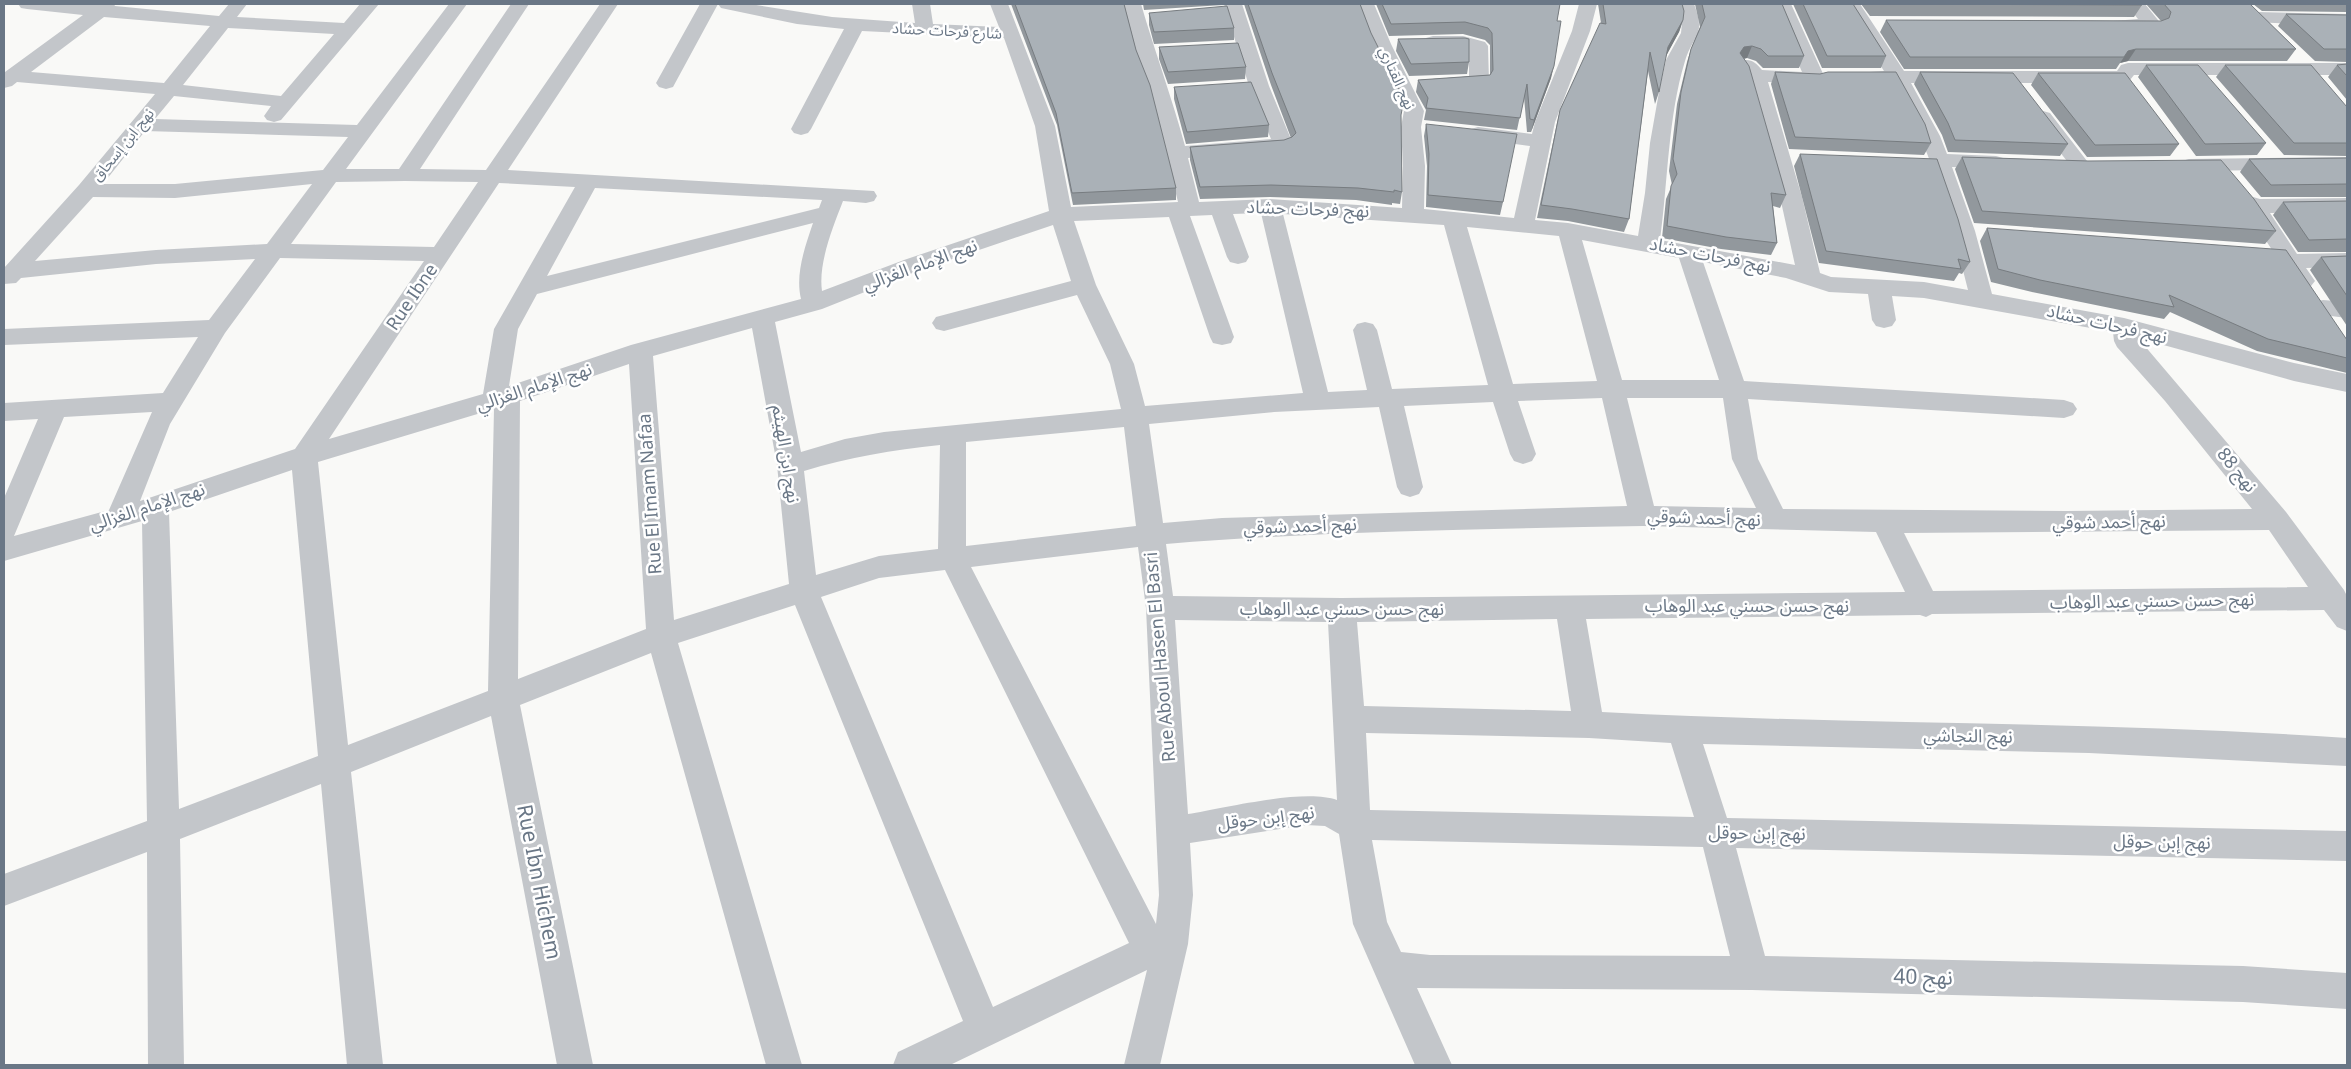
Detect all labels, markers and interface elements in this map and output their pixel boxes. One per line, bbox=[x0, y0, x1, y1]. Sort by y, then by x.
street label: شارع فرحات حشاد bbox=[891, 17, 1003, 46]
street label: نهج القتاري bbox=[1372, 43, 1421, 114]
street label: نهج ابن إسحاق bbox=[87, 104, 160, 187]
street label: نهج فرحات حشاد bbox=[1246, 194, 1370, 224]
street label: نهج فرحات حشاد bbox=[1647, 231, 1773, 279]
street label: نهج الإمام الغزالي bbox=[859, 232, 981, 299]
street label: Rue Ibne bbox=[380, 258, 442, 334]
street label: نهج فرحات حشاد bbox=[2044, 298, 2170, 350]
street label: نهج الإمام الغزالي bbox=[473, 356, 596, 419]
street label: نهج ابن الهيثم bbox=[765, 403, 807, 505]
street label: Rue El Imam Nafaa bbox=[631, 413, 667, 575]
street label: نهج 88 bbox=[2211, 442, 2263, 498]
street label: نهج الإمام الغزالي bbox=[86, 476, 209, 539]
street label: نهج أحمد شوقي bbox=[1647, 503, 1761, 533]
street label: نهج أحمد شوقي bbox=[2052, 508, 2166, 536]
street label: نهج أحمد شوقي bbox=[1243, 511, 1357, 541]
street label: Rue Aboul Hasen El Basri bbox=[1138, 551, 1180, 763]
street label: نهج حسن حسني عبد الوهاب bbox=[2050, 586, 2254, 616]
street label: نهج حسن حسني عبد الوهاب bbox=[1645, 593, 1849, 619]
street label: نهج حسن حسني عبد الوهاب bbox=[1240, 596, 1444, 622]
street label: نهج النجاشي bbox=[1923, 722, 2013, 750]
street label: نهج إبن حوقل bbox=[1216, 799, 1316, 837]
street label: Rue Ibn Hichem bbox=[511, 802, 569, 962]
street label: نهج إبن حوقل bbox=[1708, 819, 1806, 847]
street label: نهج إبن حوقل bbox=[2113, 828, 2211, 856]
street label: نهج 40 bbox=[1893, 961, 1953, 993]

